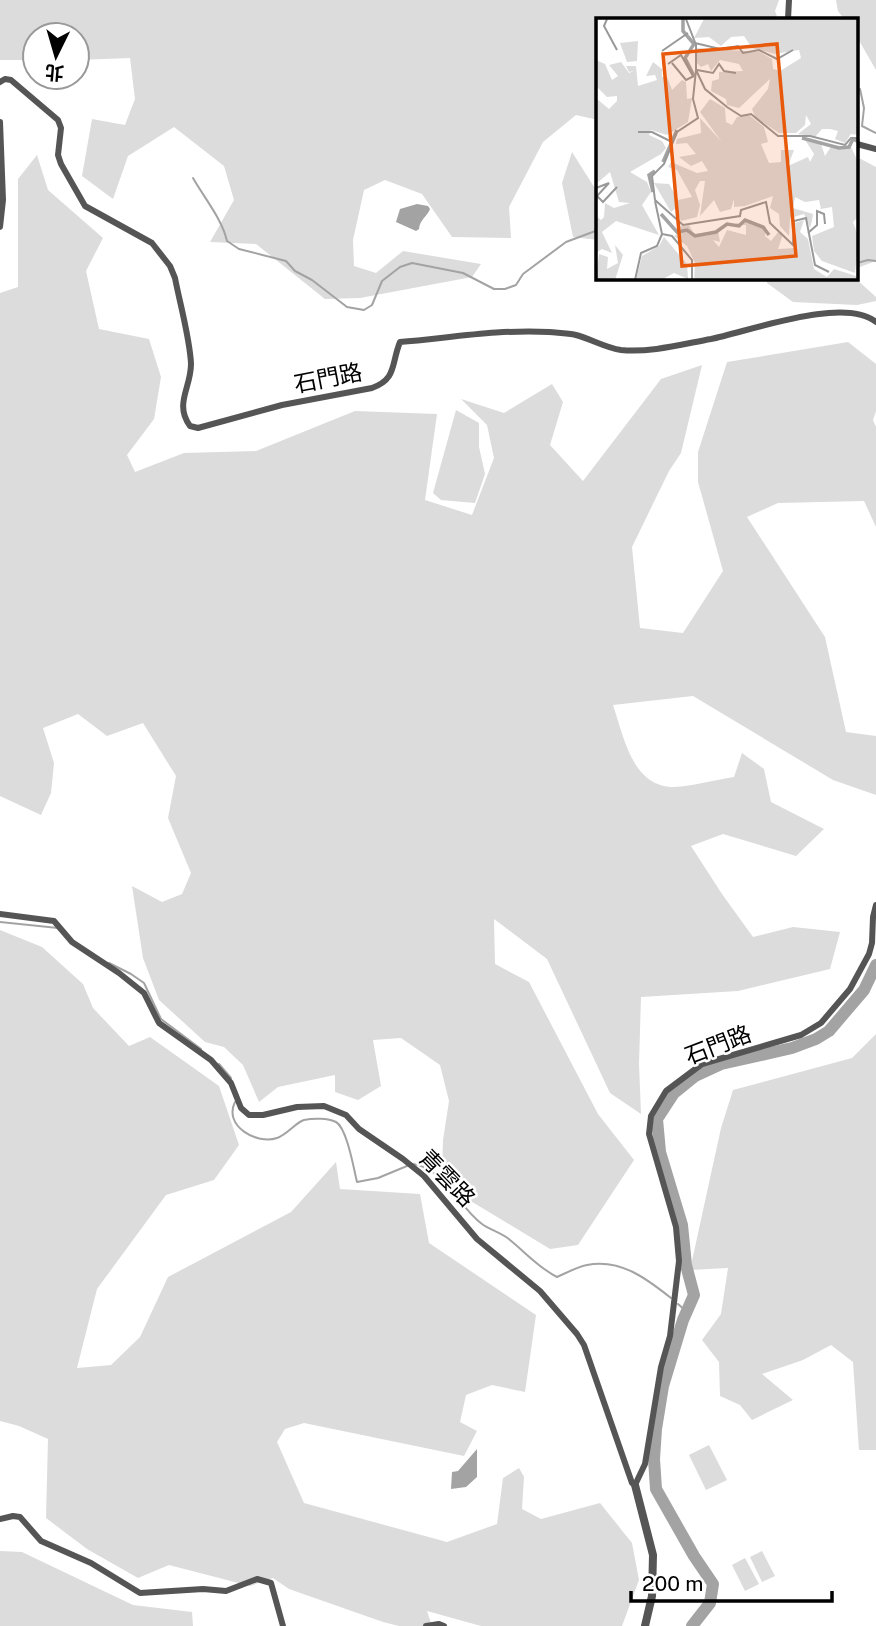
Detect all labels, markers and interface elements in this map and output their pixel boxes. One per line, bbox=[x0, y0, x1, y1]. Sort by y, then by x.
inset map bbox=[596, 18, 858, 280]
north arrow bbox=[21, 21, 91, 91]
text: 北 bbox=[44, 61, 65, 85]
street label: 石門路 bbox=[291, 358, 364, 397]
street label: 石門路 bbox=[681, 1020, 755, 1070]
street label: 青雲路 bbox=[414, 1143, 481, 1212]
scale bar bbox=[631, 1560, 832, 1604]
text: 200 m bbox=[642, 1571, 703, 1596]

